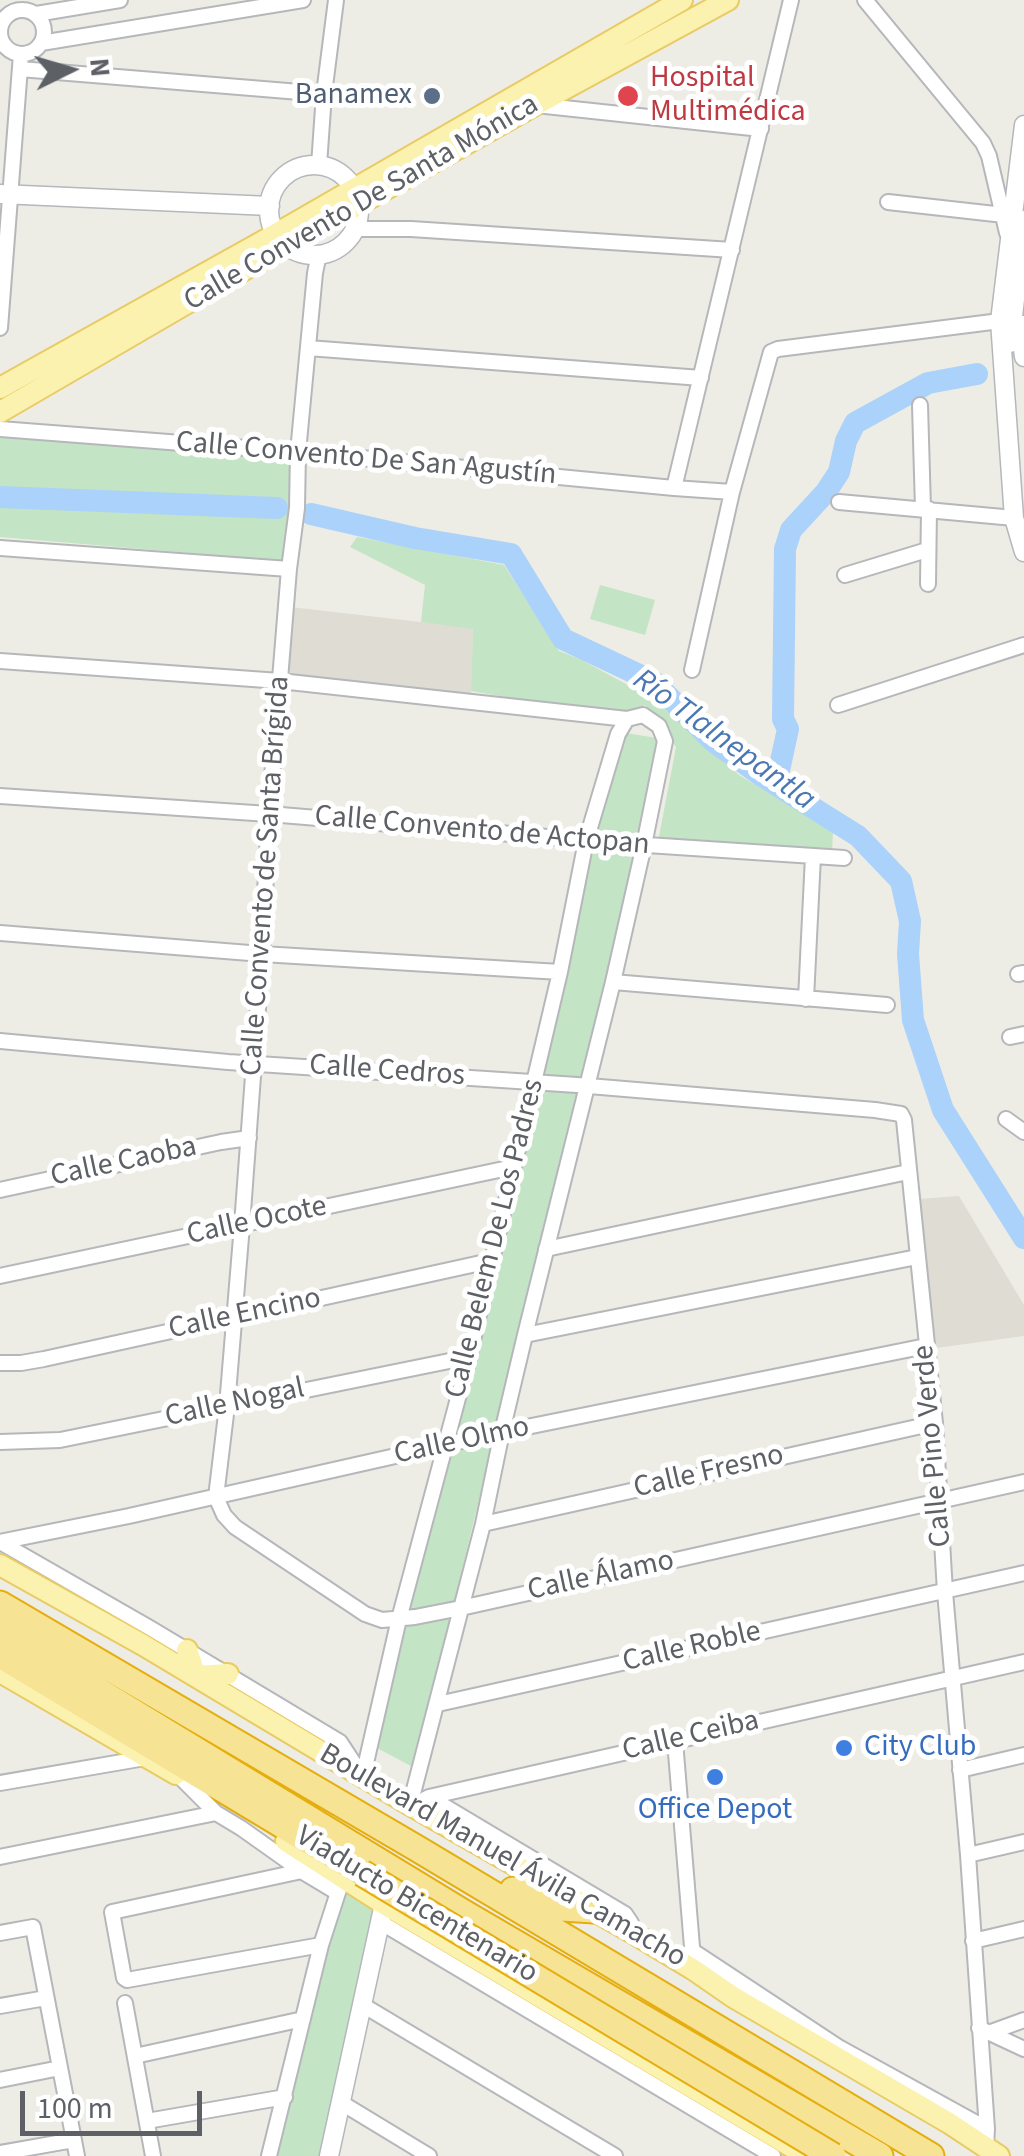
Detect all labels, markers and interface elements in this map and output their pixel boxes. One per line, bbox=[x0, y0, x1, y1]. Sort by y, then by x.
north arrow bbox=[20, 20, 120, 120]
text: N bbox=[79, 56, 121, 78]
place label: Hospital Multimédica bbox=[650, 61, 806, 132]
place label: Banamex bbox=[295, 78, 412, 114]
marker: Hospital Multimédica bbox=[615, 83, 641, 109]
marker: Banamex bbox=[421, 85, 443, 107]
street label: Calle Convento De Santa Mónica bbox=[178, 88, 546, 320]
street label: Calle Convento De San Agustín bbox=[174, 425, 558, 495]
water label: Río Tlalnepantla bbox=[624, 662, 822, 820]
street label: Calle Convento de Santa Brígida bbox=[235, 675, 299, 1077]
street label: Calle Convento de Actopan bbox=[313, 799, 651, 865]
street label: Calle Cedros bbox=[308, 1049, 466, 1095]
street label: Calle Belem De Los Padres bbox=[439, 1076, 553, 1402]
street label: Calle Caoba bbox=[48, 1130, 200, 1196]
street label: Calle Ocote bbox=[184, 1190, 330, 1254]
street label: Calle Encino bbox=[166, 1281, 324, 1349]
street label: Calle Pino Verde bbox=[907, 1343, 961, 1549]
street label: Calle Nogal bbox=[162, 1372, 308, 1436]
street label: Calle Olmo bbox=[391, 1410, 533, 1474]
street label: Calle Fresno bbox=[630, 1438, 788, 1508]
street label: Calle Álamo bbox=[525, 1544, 677, 1610]
street label: Calle Roble bbox=[619, 1615, 765, 1681]
street label: Calle Ceiba bbox=[619, 1704, 763, 1770]
place label: City Club bbox=[864, 1730, 976, 1766]
street label: Boulevard Manuel Ávila Camacho bbox=[312, 1737, 692, 1977]
marker: City Club bbox=[833, 1737, 855, 1759]
marker: Office Depot bbox=[704, 1766, 726, 1788]
place label: Office Depot bbox=[638, 1793, 792, 1829]
street label: Viaducto Bicentenario bbox=[289, 1820, 543, 1992]
scale bar bbox=[25, 2071, 208, 2133]
text: 100 m bbox=[37, 2087, 113, 2130]

